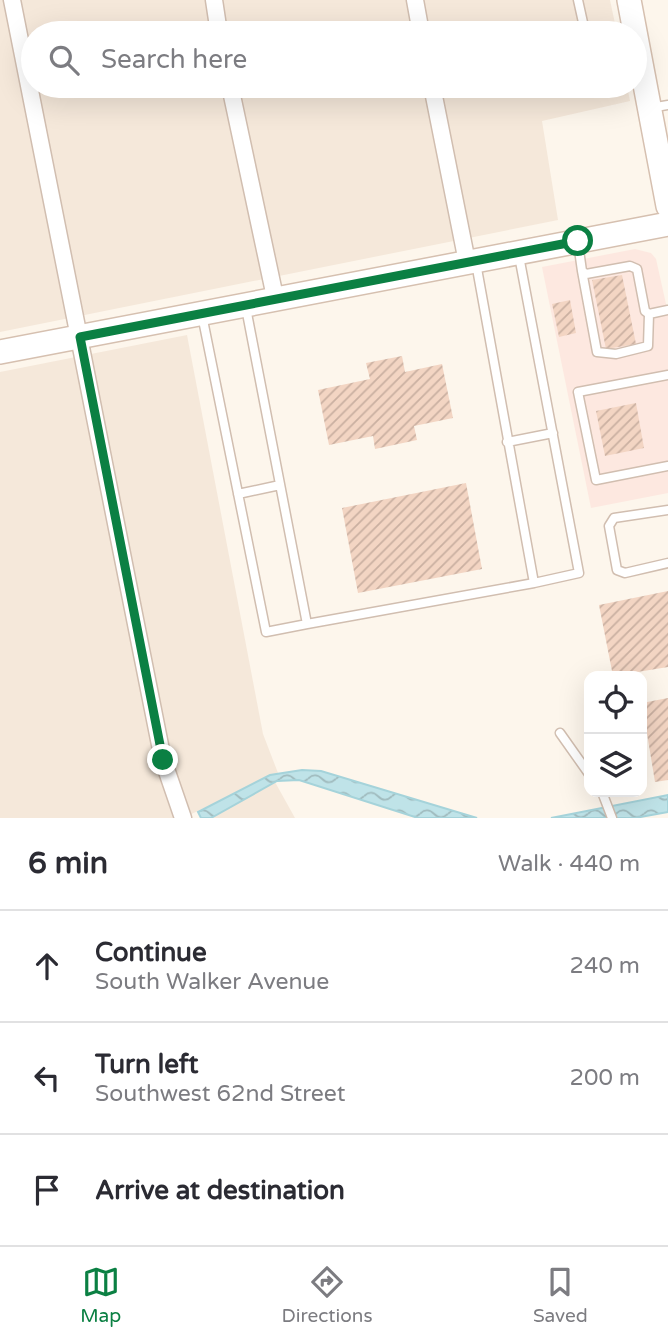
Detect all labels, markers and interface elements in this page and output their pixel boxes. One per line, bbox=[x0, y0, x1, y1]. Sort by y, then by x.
search box bbox=[21, 21, 647, 98]
icon: search bbox=[45, 41, 83, 79]
text: Search here bbox=[101, 44, 247, 75]
route start bbox=[562, 225, 593, 256]
map controls bbox=[584, 671, 647, 797]
button: locate bbox=[584, 671, 647, 734]
button: layers bbox=[584, 734, 647, 797]
route end bbox=[147, 744, 178, 775]
text: 6 min bbox=[28, 845, 108, 882]
text: Walk · 440 m bbox=[498, 850, 640, 878]
text: Continue bbox=[95, 937, 207, 968]
icon: ahead bbox=[28, 947, 66, 985]
text: 240 m bbox=[570, 952, 640, 980]
text: South Walker Avenue bbox=[95, 968, 329, 996]
text: Turn left bbox=[95, 1049, 198, 1080]
icon: left bbox=[28, 1059, 66, 1097]
text: 200 m bbox=[570, 1064, 640, 1092]
text: Southwest 62nd Street bbox=[95, 1080, 346, 1108]
icon: arrive bbox=[28, 1171, 66, 1209]
text: Arrive at destination bbox=[95, 1175, 345, 1206]
tab: Map bbox=[80, 1263, 121, 1327]
tab: Directions bbox=[282, 1263, 373, 1327]
tab: Saved bbox=[533, 1263, 588, 1327]

